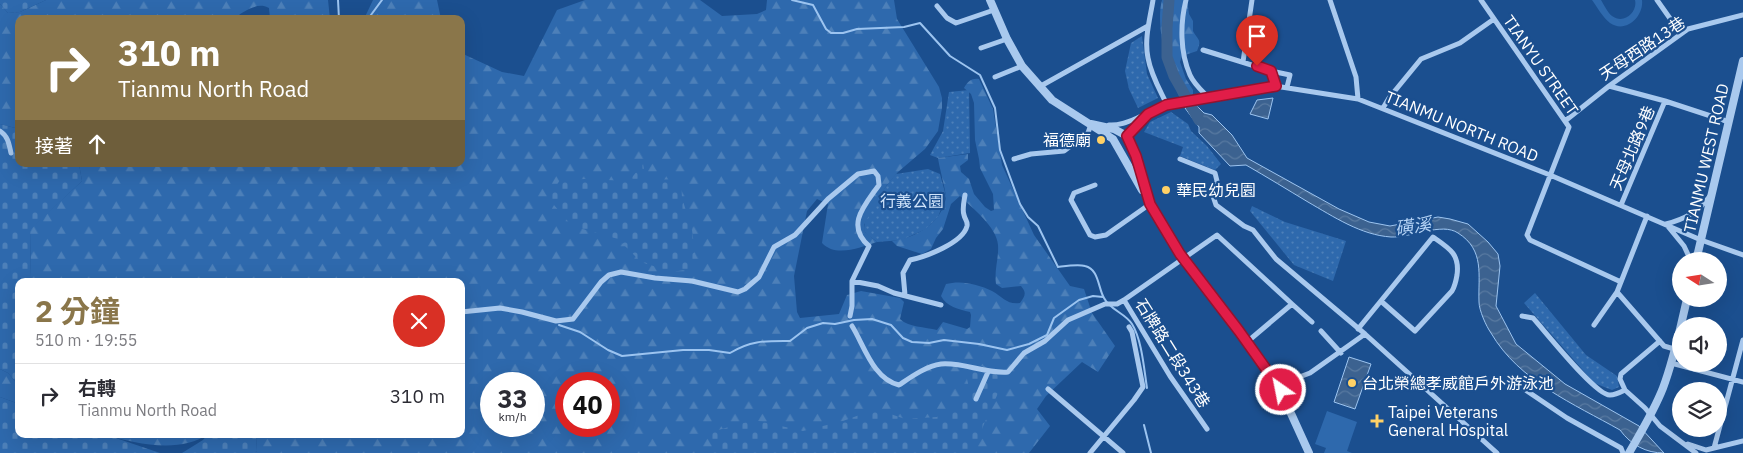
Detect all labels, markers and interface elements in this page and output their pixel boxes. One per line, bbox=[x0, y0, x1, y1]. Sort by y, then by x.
street label: TIANYU STREET bbox=[1499, 11, 1583, 119]
street label: 天母西路13巷 bbox=[1595, 12, 1689, 84]
pin bbox=[1236, 15, 1278, 66]
icon: arrive bbox=[1243, 22, 1271, 50]
text: 310 m bbox=[118, 30, 221, 76]
icon: right bbox=[35, 35, 100, 100]
text: Tianmu North Road bbox=[118, 74, 309, 103]
street label: TIANMU WEST ROAD bbox=[1679, 82, 1733, 234]
street label: TIANMU NORTH ROAD bbox=[1382, 86, 1542, 166]
street label: 天母北路9巷 bbox=[1605, 103, 1659, 193]
icon: ahead bbox=[83, 130, 111, 158]
place label: 福德廟 bbox=[1043, 130, 1091, 150]
text: 接著 bbox=[35, 134, 73, 158]
marker: 福德廟 bbox=[1095, 134, 1107, 146]
place label: 華民幼兒園 bbox=[1176, 180, 1256, 200]
marker: 華民幼兒園 bbox=[1160, 184, 1172, 196]
park label: 行義公園 bbox=[880, 191, 944, 211]
water label: 磺溪 bbox=[1394, 212, 1435, 240]
north arrow bbox=[1672, 252, 1728, 308]
map controls bbox=[1672, 252, 1727, 437]
text: 2 分鐘 bbox=[35, 291, 120, 330]
button: close bbox=[393, 295, 445, 347]
street label: 石牌路二段343巷 bbox=[1131, 295, 1215, 411]
button: sound bbox=[1672, 317, 1727, 372]
text: 510 m · 19:55 bbox=[35, 330, 137, 350]
position arrow bbox=[1254, 363, 1306, 415]
speed limit sign: 40 bbox=[555, 372, 620, 437]
place label: 台北榮總孝威館戶外游泳池 bbox=[1362, 373, 1554, 393]
text: 右轉 bbox=[78, 376, 116, 400]
marker: 台北榮總孝威館戶外游泳池 bbox=[1346, 377, 1358, 389]
icon: right bbox=[35, 382, 63, 410]
text: 33 bbox=[497, 382, 528, 415]
button: layers bbox=[1672, 382, 1727, 437]
text: 310 m bbox=[390, 384, 445, 408]
text: Tianmu North Road bbox=[78, 400, 217, 420]
place label: Taipei Veterans General Hospital bbox=[1388, 402, 1508, 440]
text: km/h bbox=[498, 409, 527, 424]
marker: Taipei Veterans General Hospital bbox=[1370, 414, 1384, 428]

